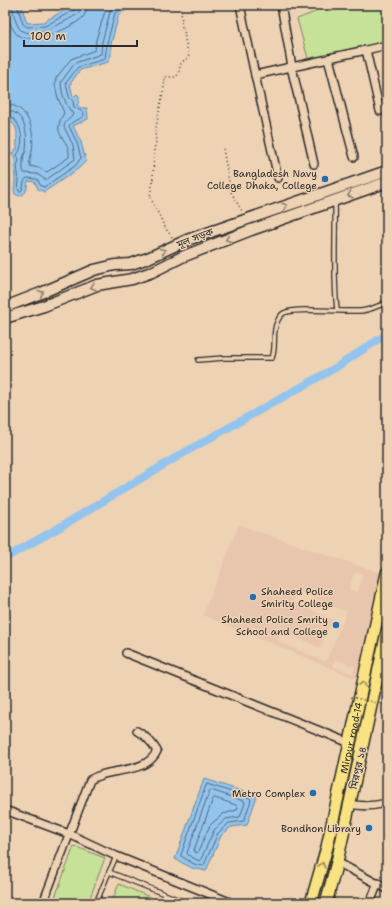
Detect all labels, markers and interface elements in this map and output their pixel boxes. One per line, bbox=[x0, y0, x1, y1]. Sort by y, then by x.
scale bar bbox=[24, 22, 137, 48]
text: 100 m bbox=[30, 28, 66, 44]
place label: Bangladesh Navy College Dhaka, College bbox=[207, 167, 317, 192]
marker: Bangladesh Navy College Dhaka, College bbox=[320, 174, 330, 184]
one-way arrow bbox=[347, 190, 354, 199]
one-way arrow bbox=[282, 203, 289, 211]
street label: মূল সড়ক bbox=[174, 225, 216, 251]
one-way arrow bbox=[224, 234, 231, 242]
one-way arrow bbox=[159, 248, 167, 256]
one-way arrow bbox=[90, 282, 97, 291]
one-way arrow bbox=[37, 290, 45, 298]
place label: Shaheed Police Smirity College bbox=[261, 585, 334, 610]
marker: Shaheed Police Smirity College bbox=[248, 592, 258, 602]
place label: Shaheed Police Smrity School and College bbox=[221, 613, 328, 638]
marker: Shaheed Police Smrity School and College bbox=[331, 620, 341, 630]
one-way arrow bbox=[359, 681, 367, 687]
street label: Mirpur road-14 bbox=[337, 701, 365, 775]
street label: মিরপুর ১৪ bbox=[347, 745, 369, 791]
place label: Metro Complex bbox=[232, 787, 305, 800]
marker: Metro Complex bbox=[308, 788, 318, 798]
place label: Bondhon Library bbox=[281, 822, 361, 835]
marker: Bondhon Library bbox=[364, 823, 374, 833]
one-way arrow bbox=[317, 862, 326, 869]

